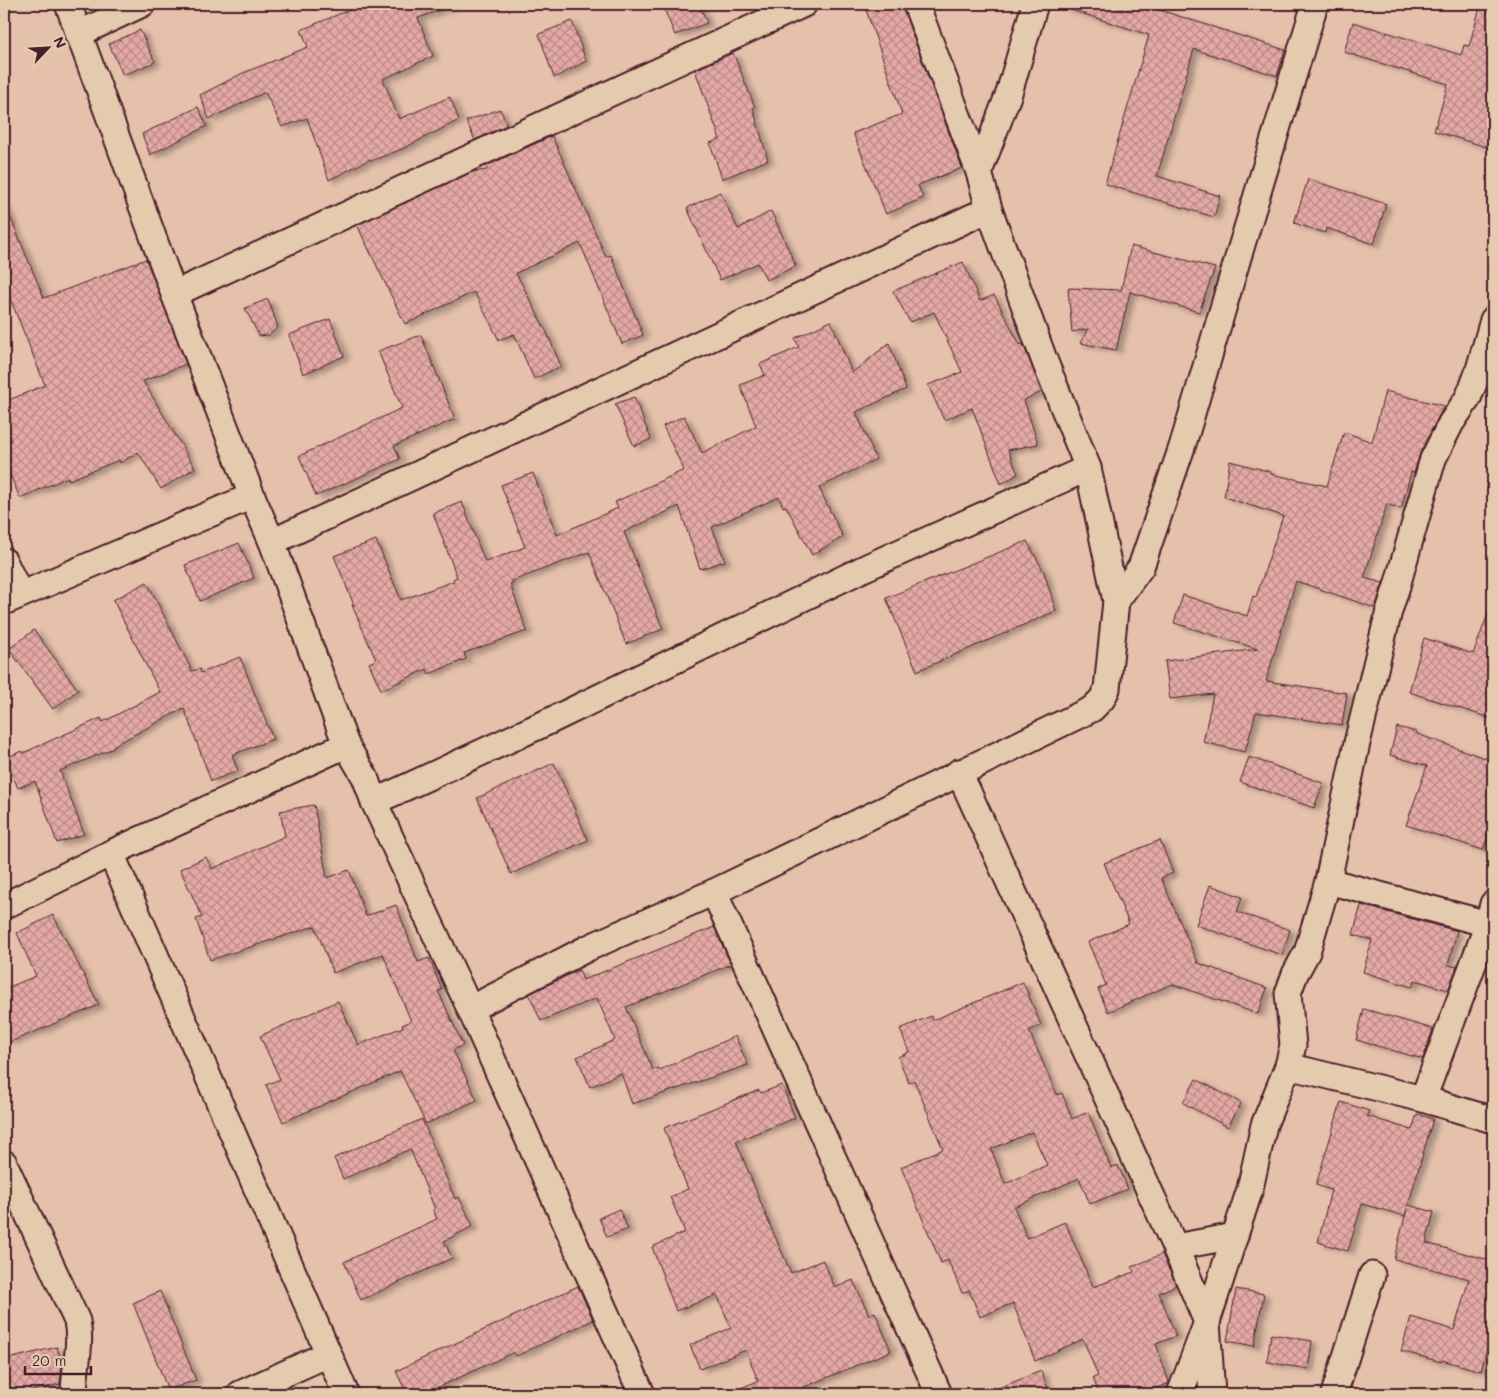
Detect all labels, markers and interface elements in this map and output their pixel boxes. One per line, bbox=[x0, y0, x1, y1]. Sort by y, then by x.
north arrow bbox=[22, 22, 72, 72]
text: N bbox=[49, 33, 71, 51]
scale bar bbox=[25, 1343, 91, 1375]
text: 20 m bbox=[32, 1350, 66, 1370]

